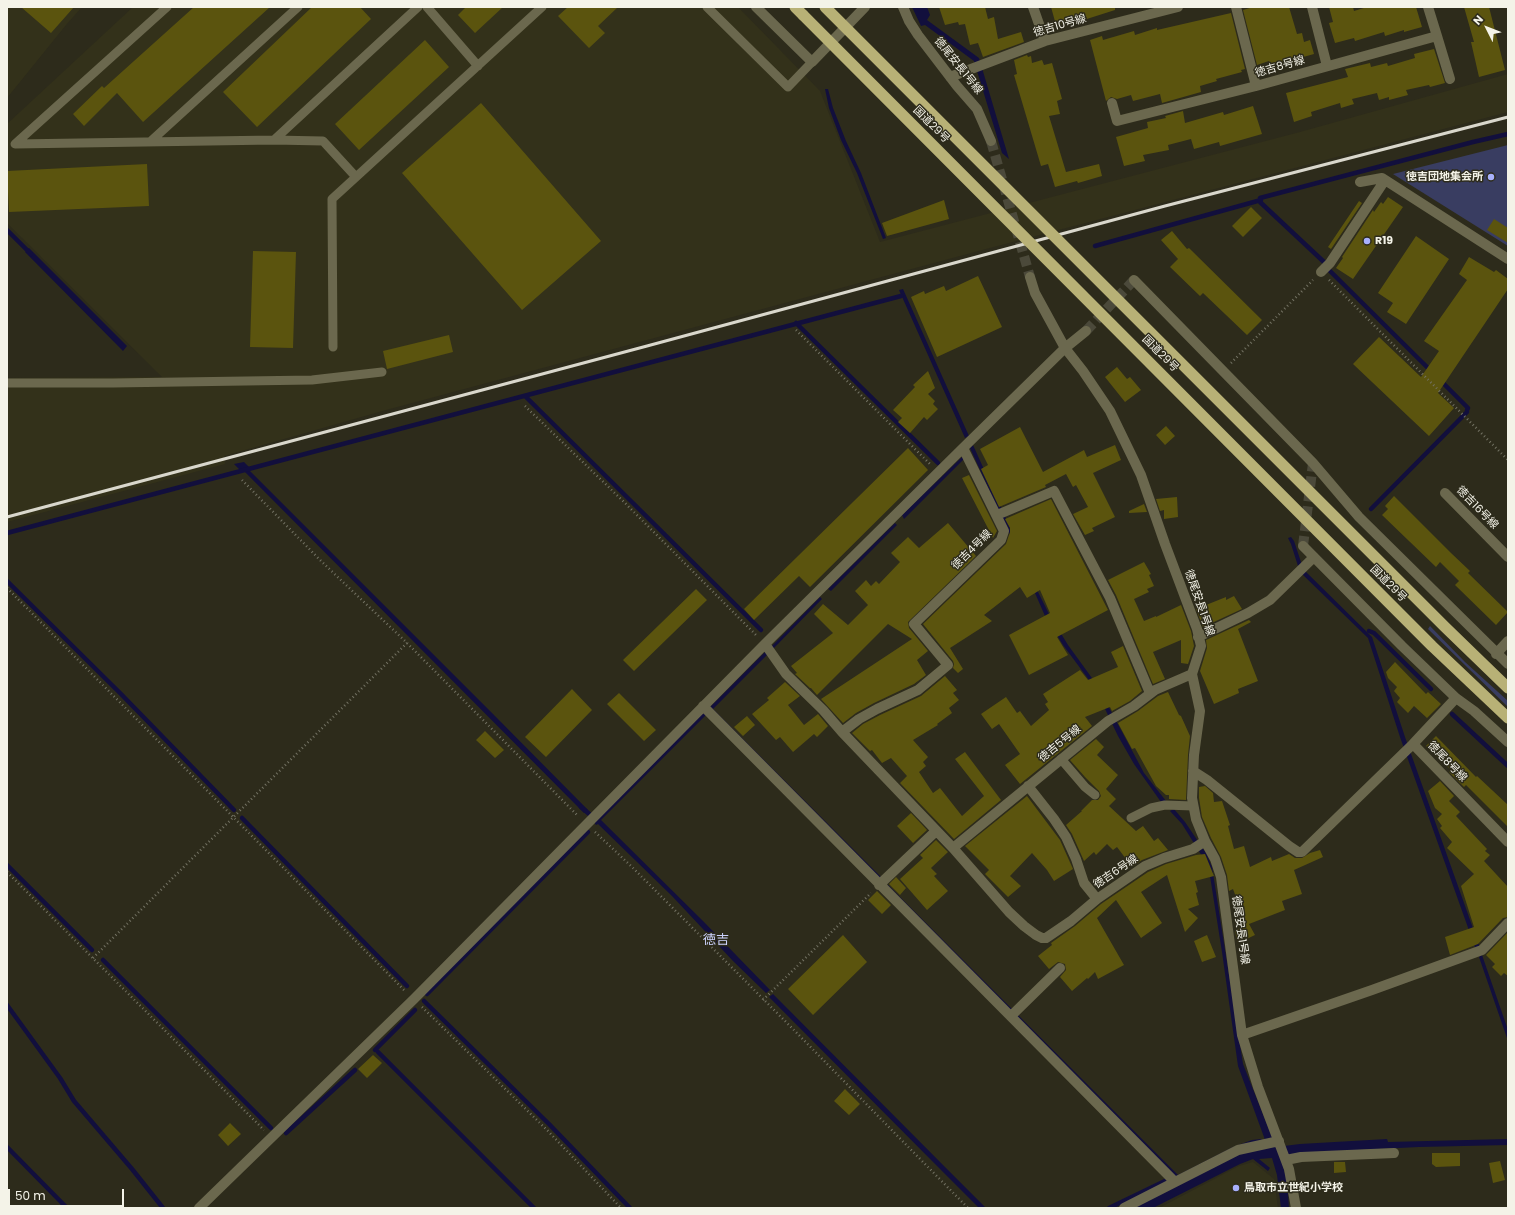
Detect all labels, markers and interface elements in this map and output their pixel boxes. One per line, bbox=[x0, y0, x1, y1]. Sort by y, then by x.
north arrow bbox=[1467, 8, 1507, 48]
street label: 徳吉10号線 bbox=[1032, 12, 1088, 40]
text: N bbox=[1469, 12, 1487, 28]
street label: 徳尾安長1号線 bbox=[931, 35, 985, 97]
street label: 徳吉8号線 bbox=[1254, 54, 1306, 80]
street label: 国道29号 bbox=[910, 104, 952, 146]
place label: 徳吉団地集会所 bbox=[1406, 170, 1483, 184]
marker: 徳吉団地集会所 bbox=[1486, 172, 1496, 182]
place label: R19 bbox=[1375, 234, 1393, 248]
marker: R19 bbox=[1362, 236, 1372, 246]
street label: 国道29号 bbox=[1139, 333, 1181, 375]
street label: 徳吉16号線 bbox=[1453, 484, 1501, 532]
street label: 徳吉4号線 bbox=[949, 527, 995, 573]
street label: 国道29号 bbox=[1367, 563, 1409, 605]
street label: 徳尾安長1号線 bbox=[1181, 568, 1217, 638]
street label: 徳吉5号線 bbox=[1036, 723, 1084, 765]
street label: 徳尾8号線 bbox=[1425, 739, 1469, 785]
street label: 徳吉6号線 bbox=[1091, 852, 1141, 892]
street label: 徳尾安長1号線 bbox=[1229, 895, 1251, 965]
district label: 徳吉 bbox=[703, 933, 729, 949]
scale bar bbox=[10, 1181, 126, 1207]
place label: 鳥取市立世紀小学校 bbox=[1244, 1181, 1343, 1195]
marker: 鳥取市立世紀小学校 bbox=[1231, 1183, 1241, 1193]
text: 50 m bbox=[15, 1187, 46, 1204]

